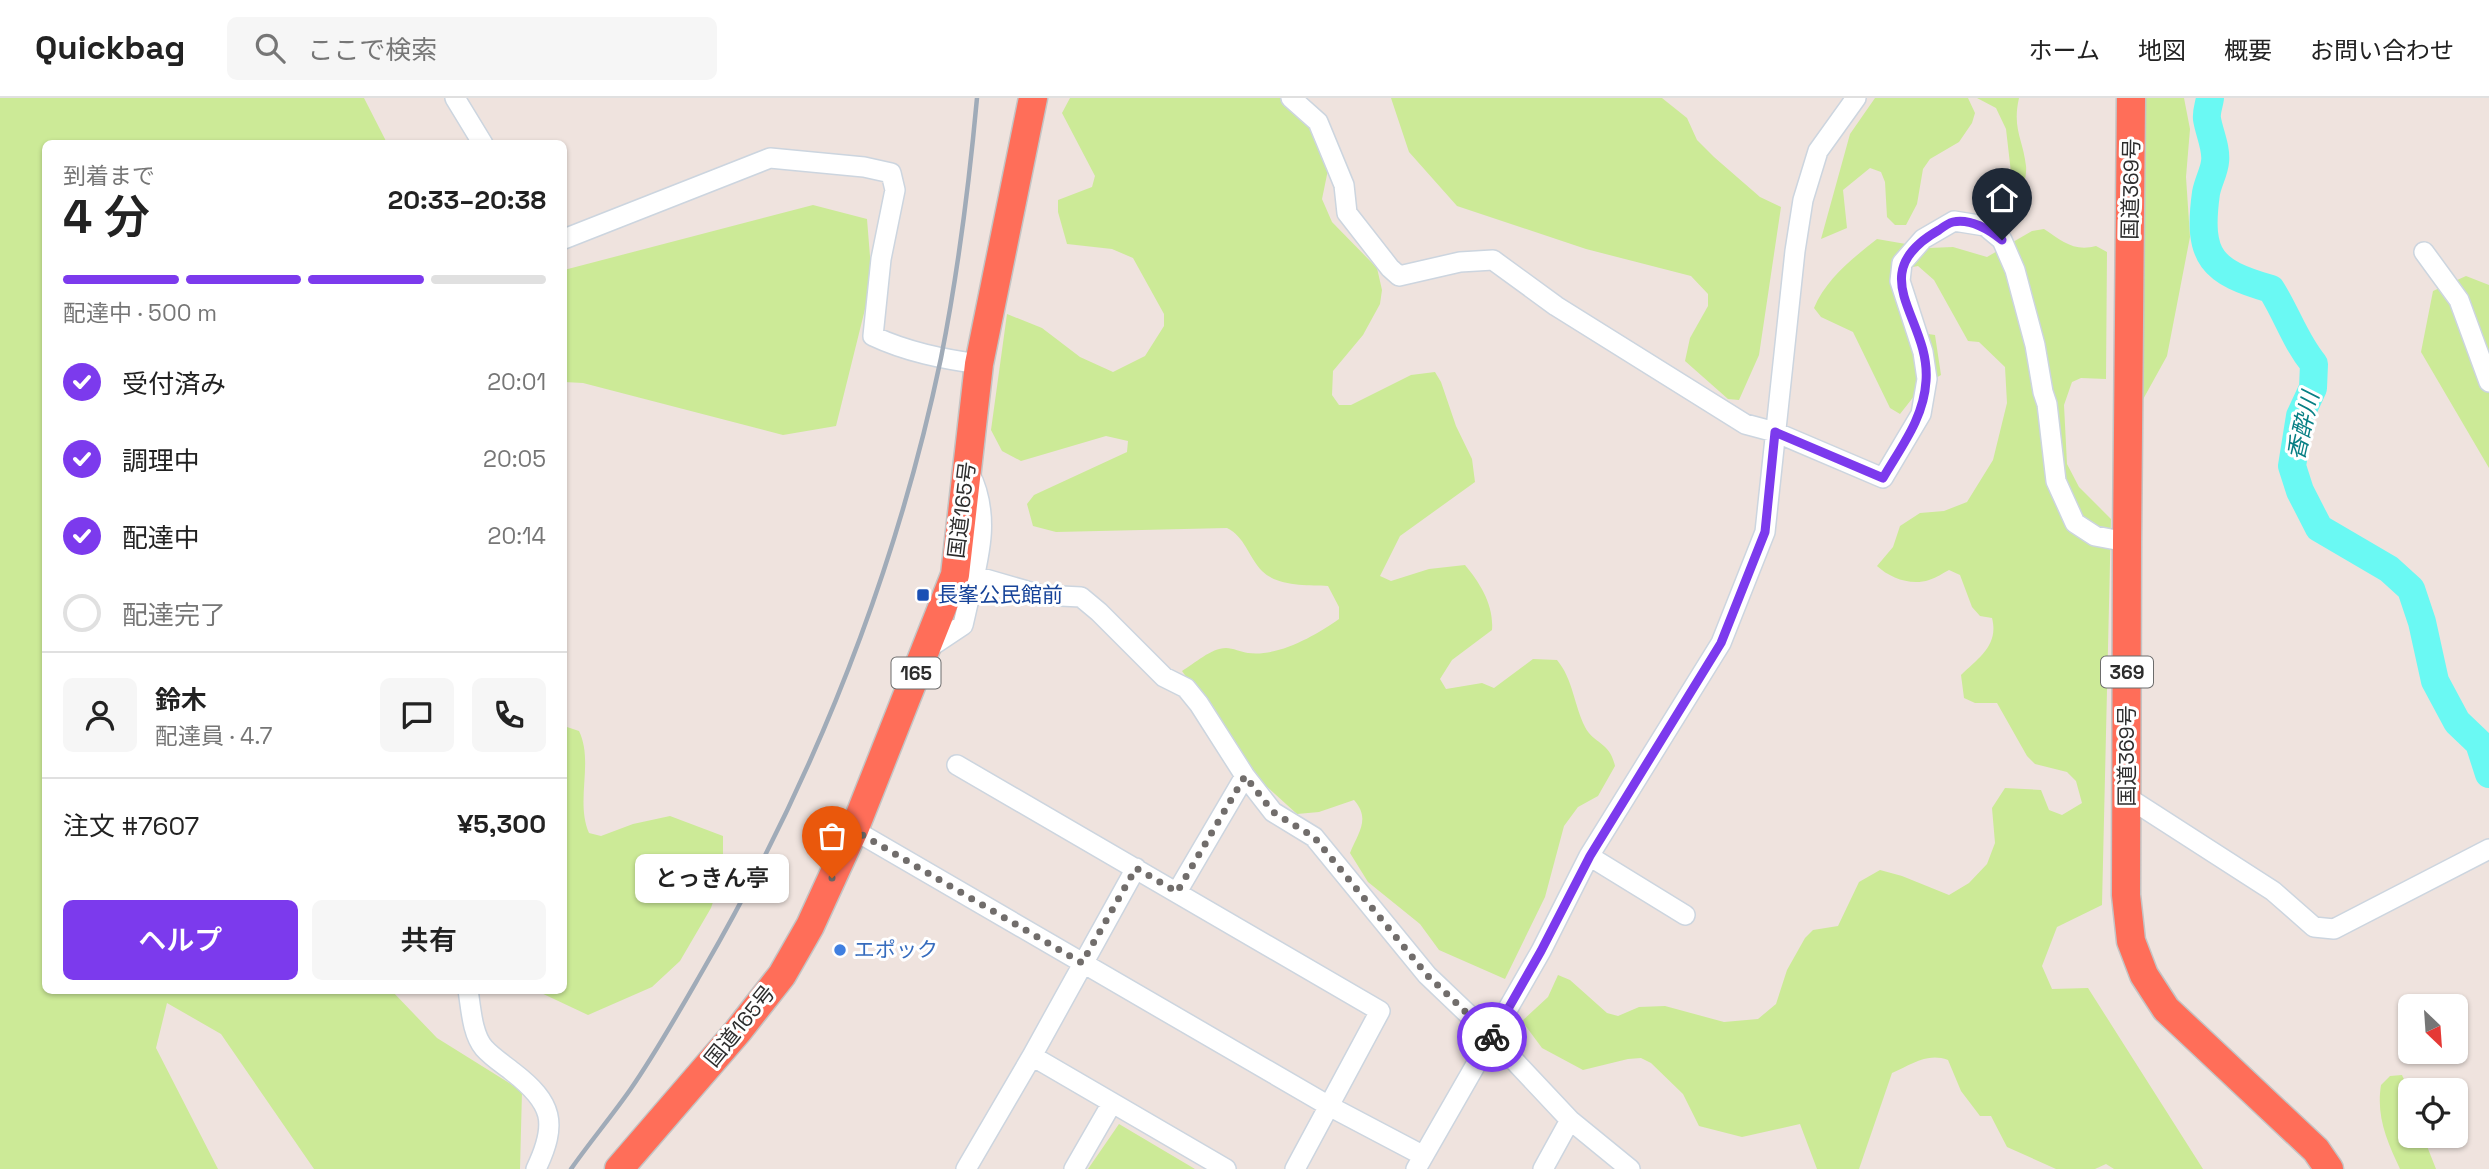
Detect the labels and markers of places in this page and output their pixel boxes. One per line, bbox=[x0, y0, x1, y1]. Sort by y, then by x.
pin bbox=[1972, 168, 2032, 240]
place label: 長峯公民館前 bbox=[937, 581, 1063, 608]
marker: 長峯公民館前 bbox=[915, 587, 931, 603]
pin bbox=[802, 806, 862, 878]
callout: とっきん亭 bbox=[636, 854, 790, 902]
place label: エポック bbox=[854, 936, 938, 963]
marker: エポック bbox=[832, 942, 848, 958]

